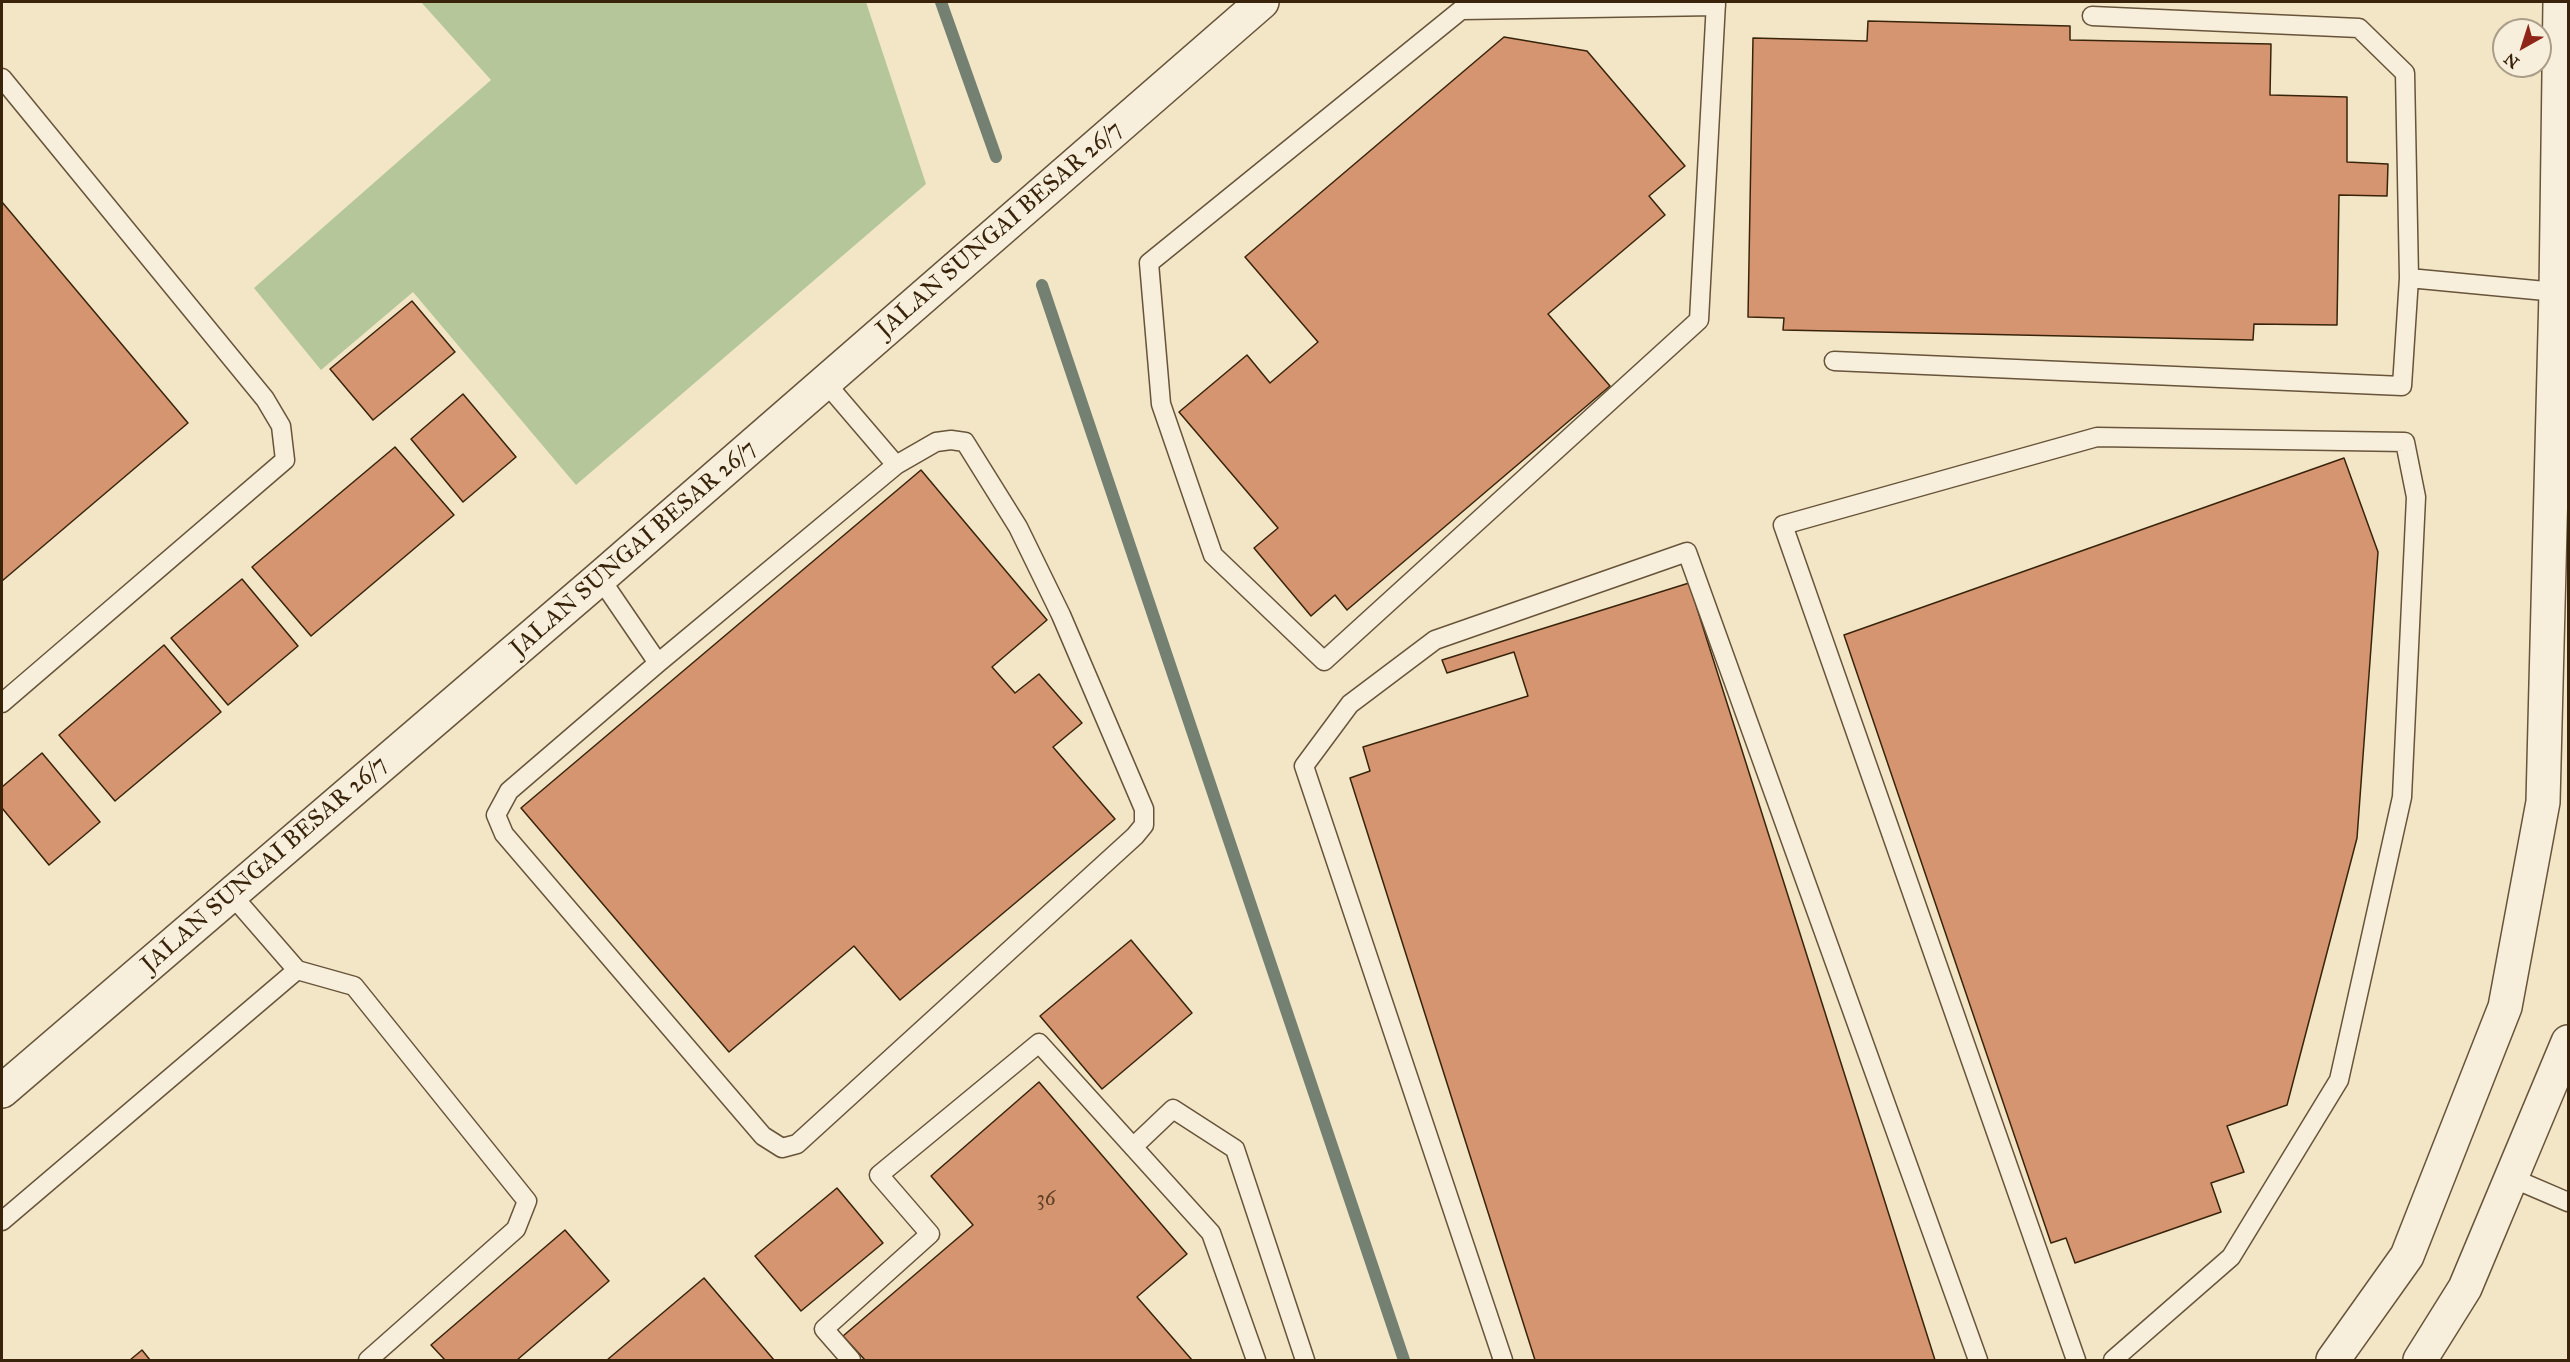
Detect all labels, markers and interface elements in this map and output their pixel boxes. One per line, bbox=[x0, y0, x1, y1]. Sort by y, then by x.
north arrow bbox=[2492, 18, 2552, 78]
text: N bbox=[2500, 49, 2523, 72]
street label: JALAN SUNGAI BESAR 26/7 bbox=[871, 115, 1129, 345]
street label: JALAN SUNGAI BESAR 26/7 bbox=[505, 434, 763, 664]
street label: JALAN SUNGAI BESAR 26/7 bbox=[136, 750, 394, 980]
house number: 36 bbox=[1036, 1187, 1056, 1213]

